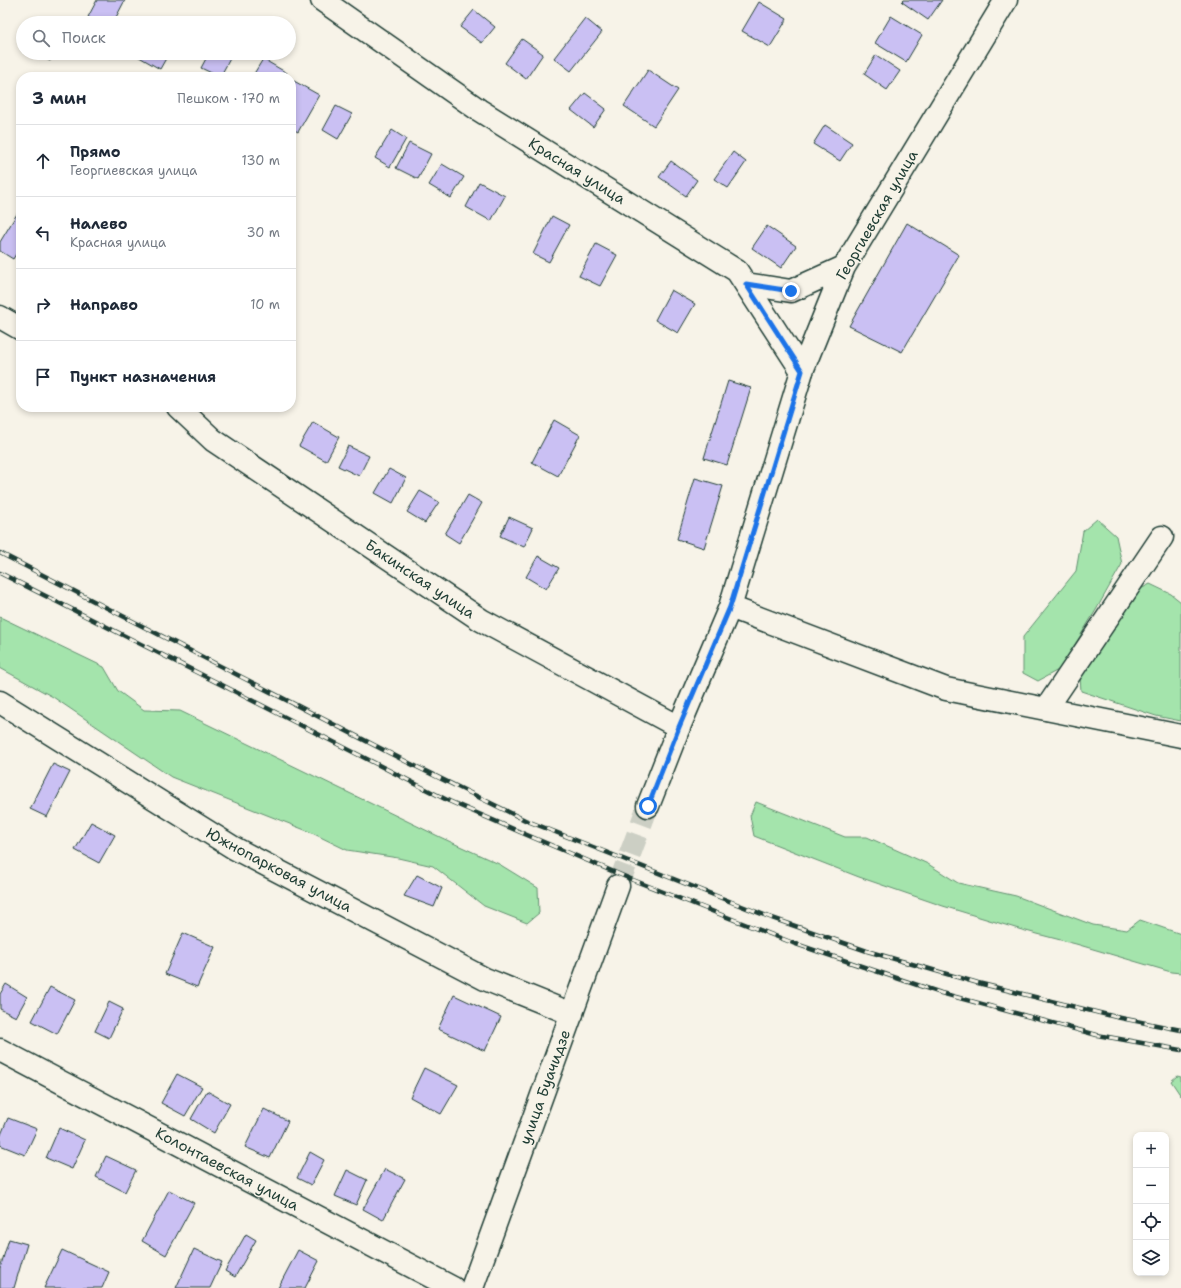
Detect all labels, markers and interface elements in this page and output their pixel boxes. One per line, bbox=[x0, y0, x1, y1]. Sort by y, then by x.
search box bbox=[16, 16, 296, 60]
icon: search bbox=[30, 27, 52, 49]
text: Поиск bbox=[62, 28, 106, 48]
text: 3 мин bbox=[32, 87, 87, 109]
text: Пешком · 170 m bbox=[177, 90, 280, 107]
street label: Красная улица bbox=[525, 133, 630, 209]
text: Прямо bbox=[70, 142, 120, 162]
street label: Георгиевская улица bbox=[832, 146, 923, 284]
icon: ahead bbox=[32, 150, 54, 172]
text: 130 m bbox=[242, 152, 280, 169]
text: Георгиевская улица bbox=[70, 162, 197, 179]
text: Налево bbox=[70, 214, 128, 234]
icon: left bbox=[32, 222, 54, 244]
text: 30 m bbox=[246, 224, 280, 241]
text: Красная улица bbox=[70, 234, 166, 251]
route end bbox=[782, 282, 800, 300]
icon: right bbox=[32, 294, 54, 316]
text: Направо bbox=[70, 295, 138, 315]
text: 10 m bbox=[250, 296, 280, 313]
icon: arrive bbox=[32, 366, 54, 388]
text: Пункт назначения bbox=[70, 367, 216, 387]
street label: Бакинская улица bbox=[361, 535, 479, 624]
route start bbox=[639, 797, 657, 815]
street label: Южнопарковая улица bbox=[203, 823, 356, 917]
street label: улица Буачидзе bbox=[515, 1027, 575, 1147]
street label: Колонтаевская улица bbox=[152, 1123, 303, 1216]
map controls bbox=[1133, 1132, 1169, 1276]
button: + bbox=[1133, 1132, 1169, 1168]
button: − bbox=[1133, 1168, 1169, 1204]
button: locate bbox=[1133, 1204, 1169, 1240]
button: layers bbox=[1133, 1240, 1169, 1276]

